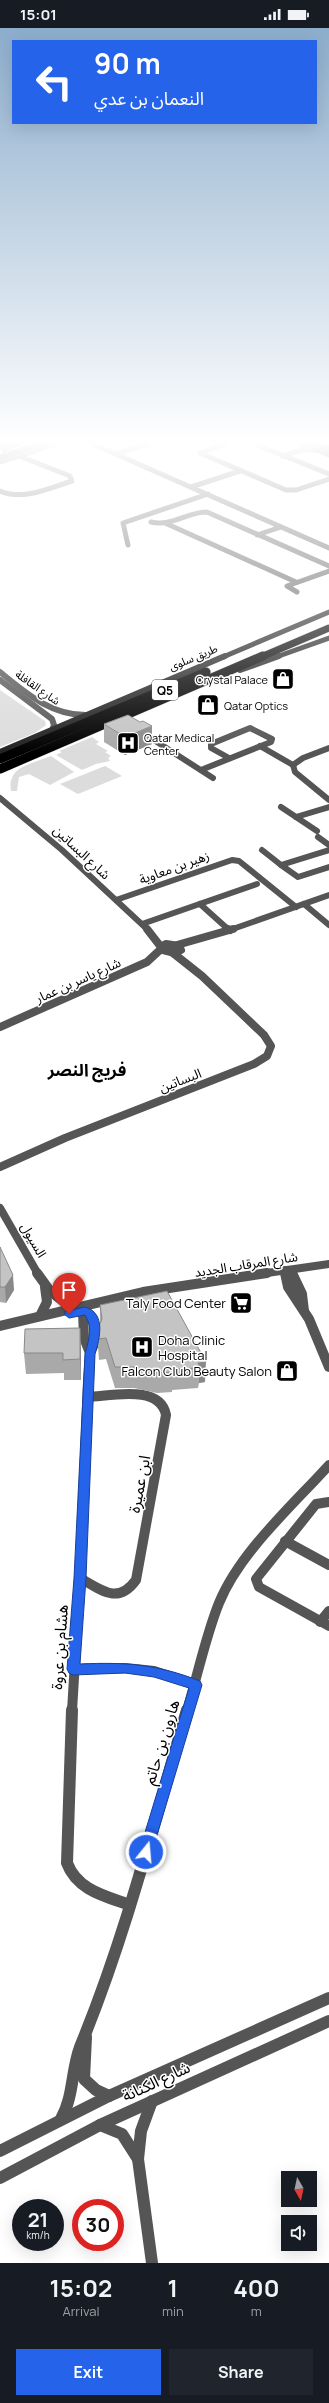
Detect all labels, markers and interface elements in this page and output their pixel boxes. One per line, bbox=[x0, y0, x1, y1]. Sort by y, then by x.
text: 15:01 bbox=[20, 4, 57, 25]
text: 90 m bbox=[94, 44, 161, 82]
icon: left bbox=[28, 56, 80, 108]
text: النعمان بن عدي bbox=[94, 86, 204, 110]
street label: طريق سلوى bbox=[166, 640, 220, 674]
street label: شارع القافلة bbox=[12, 666, 64, 709]
shop icon: Crystal Palace bbox=[270, 666, 296, 692]
place label: Crystal Palace bbox=[196, 672, 269, 687]
road number: Q5 bbox=[152, 680, 178, 700]
shop icon: Qatar Optics bbox=[195, 692, 221, 718]
place label: Qatar Optics bbox=[224, 698, 288, 713]
hospital icon: Qatar Medical Center bbox=[115, 730, 141, 756]
place label: Qatar Medical Center bbox=[144, 730, 214, 758]
street label: شارع البساتين bbox=[48, 821, 114, 885]
street label: زهير بن معاوية bbox=[136, 846, 212, 888]
street label: شارع ياسر بن عمار bbox=[32, 953, 124, 1009]
district label: فريج النصر bbox=[47, 1058, 126, 1083]
street label: البساتين bbox=[156, 1064, 204, 1096]
street label: السيول bbox=[17, 1219, 51, 1261]
street label: شارع المرقاب الجديد bbox=[193, 1247, 299, 1283]
pin bbox=[52, 1273, 86, 1314]
icon: arrive bbox=[58, 1279, 80, 1301]
supermarket icon: Taly Food Center bbox=[228, 1290, 254, 1316]
place label: Taly Food Center bbox=[126, 1294, 226, 1312]
place label: Doha Clinic Hospital bbox=[158, 1331, 225, 1364]
hospital icon: Doha Clinic Hospital bbox=[129, 1334, 155, 1360]
shop icon: Falcon Club Beauty Salon bbox=[274, 1358, 300, 1384]
place label: Falcon Club Beauty Salon bbox=[122, 1362, 272, 1380]
street label: ابن عميرة bbox=[123, 1453, 155, 1515]
street label: هشام بن عروة bbox=[45, 1604, 75, 1691]
street label: هارون بن حاتم bbox=[138, 1697, 186, 1788]
position arrow bbox=[125, 1831, 167, 1873]
street label: شارع الكنانة bbox=[118, 2056, 194, 2108]
north arrow bbox=[281, 2171, 317, 2207]
map controls bbox=[281, 2171, 317, 2251]
speed limit sign: 30 bbox=[72, 2199, 124, 2251]
text: 21 bbox=[28, 2206, 48, 2233]
button: sound bbox=[281, 2215, 317, 2251]
text: km/h bbox=[26, 2228, 50, 2242]
text: 15:02 bbox=[50, 2271, 112, 2304]
text: 1 bbox=[168, 2271, 178, 2304]
text: 400 bbox=[233, 2271, 279, 2304]
text: Arrival bbox=[62, 2302, 100, 2320]
text: min bbox=[162, 2302, 184, 2320]
text: m bbox=[251, 2302, 262, 2320]
button: Exit bbox=[16, 2349, 161, 2395]
button: Share bbox=[169, 2349, 313, 2395]

